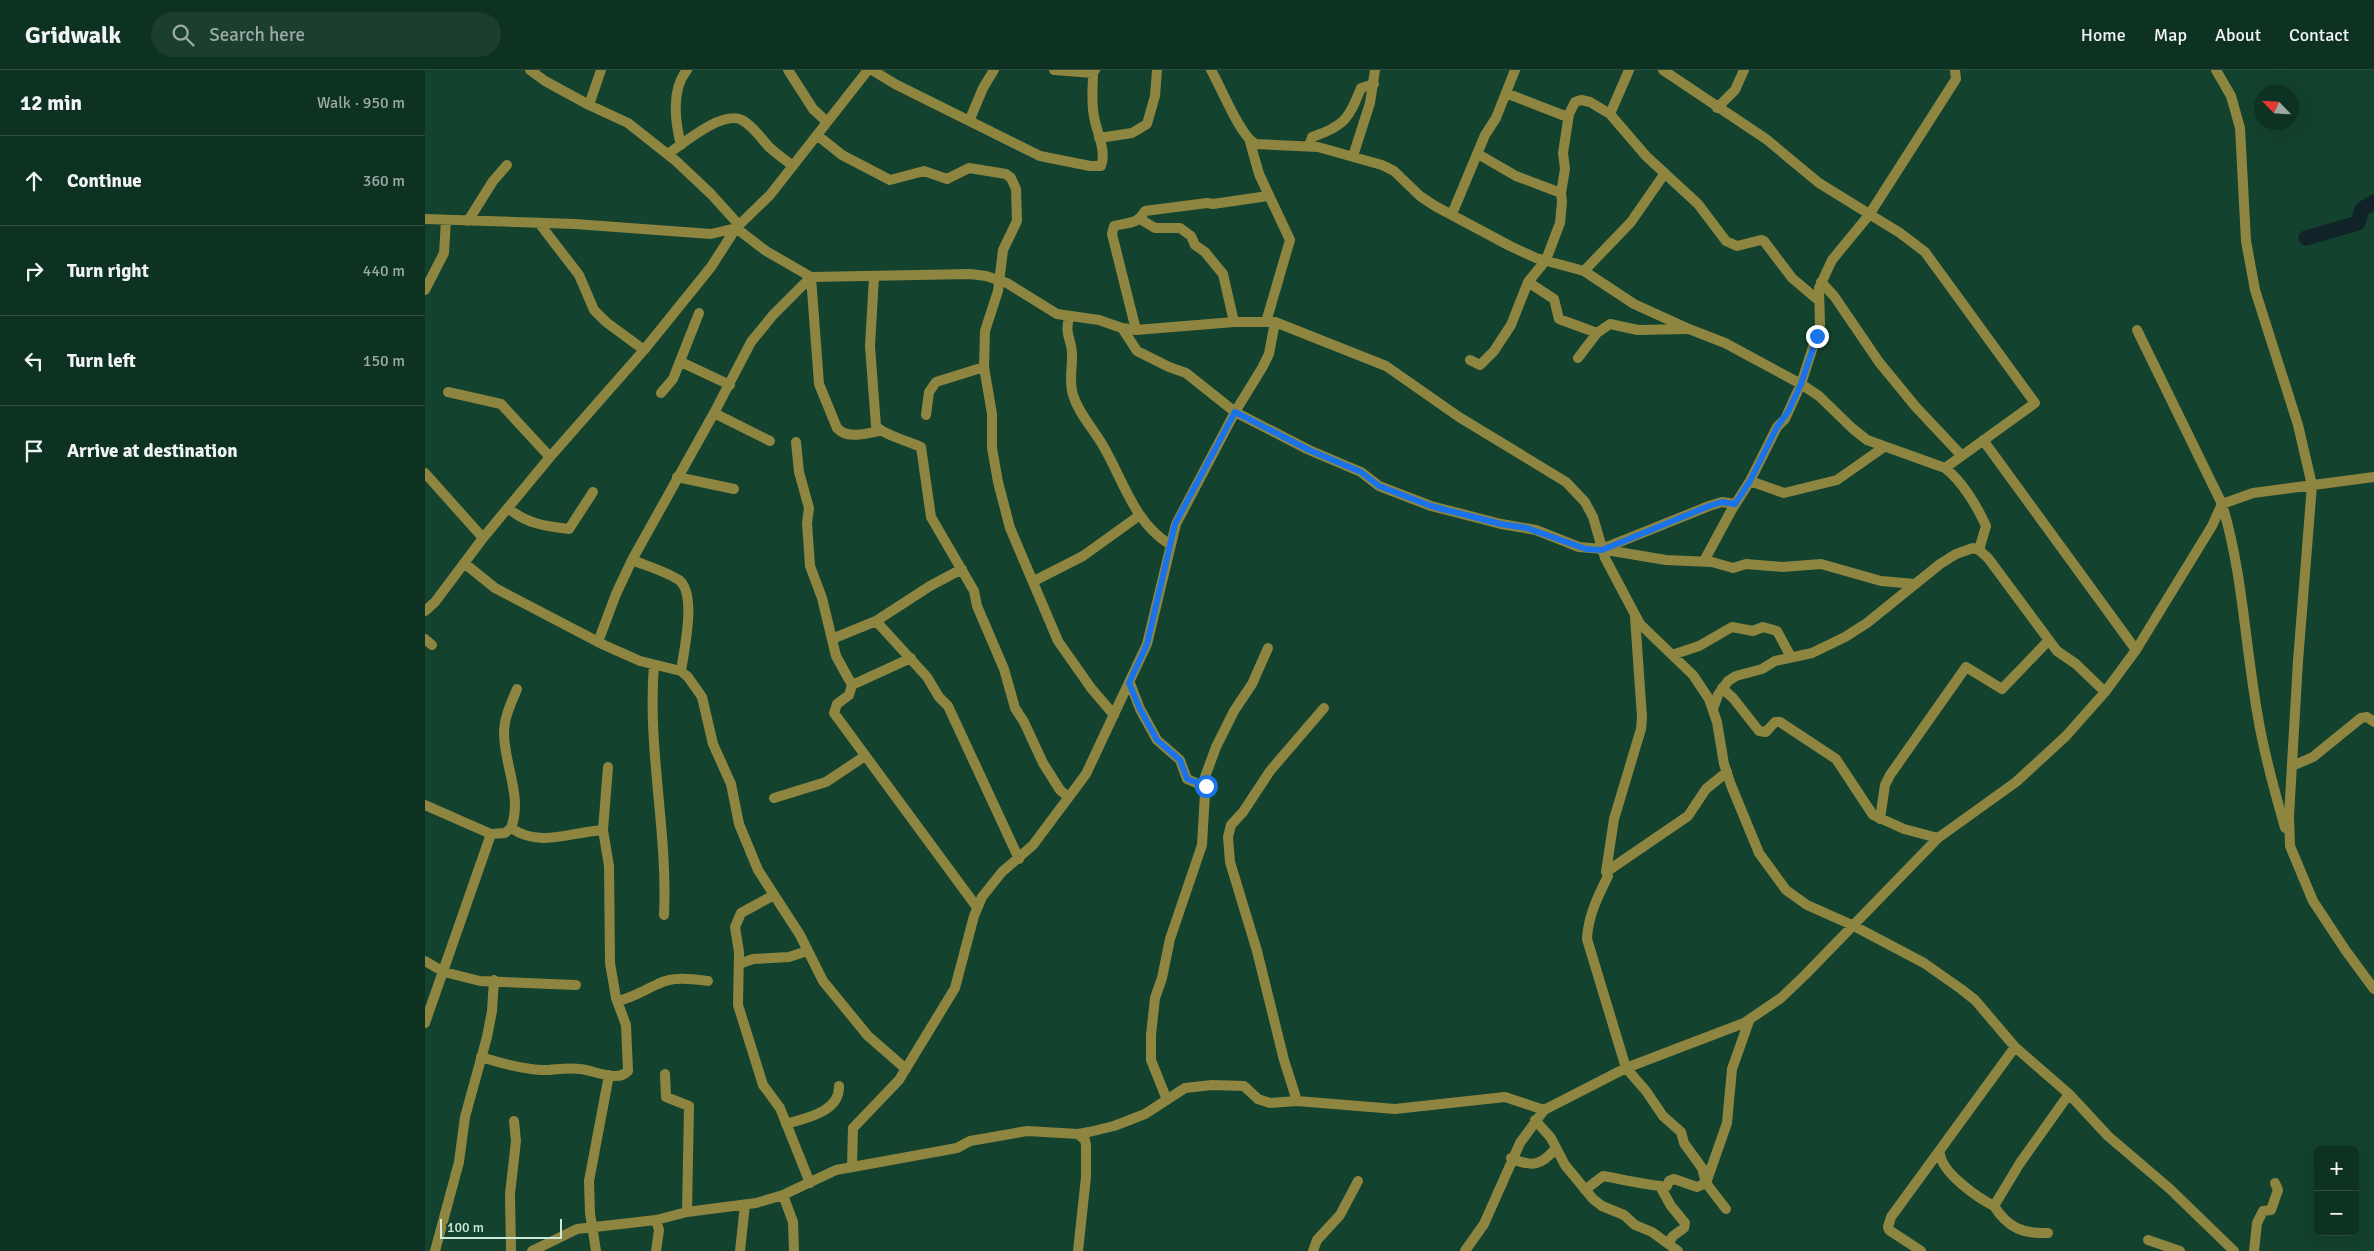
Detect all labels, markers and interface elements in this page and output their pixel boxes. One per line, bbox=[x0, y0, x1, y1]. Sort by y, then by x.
search box bbox=[151, 12, 501, 57]
text: Gridwalk bbox=[25, 20, 121, 50]
icon: search bbox=[169, 21, 197, 49]
text: Search here bbox=[209, 23, 305, 47]
text: Home bbox=[2081, 24, 2126, 46]
text: Map bbox=[2154, 24, 2187, 46]
text: About bbox=[2215, 24, 2261, 46]
text: Contact bbox=[2289, 24, 2349, 46]
north arrow bbox=[2254, 85, 2299, 130]
text: 12 min bbox=[20, 90, 82, 116]
text: Walk · 950 m bbox=[317, 93, 405, 113]
icon: ahead bbox=[20, 167, 48, 195]
text: Continue bbox=[67, 169, 142, 193]
text: 360 m bbox=[363, 171, 405, 191]
icon: right bbox=[20, 257, 48, 285]
text: Turn right bbox=[67, 259, 149, 283]
text: 440 m bbox=[363, 261, 405, 281]
route end bbox=[1806, 325, 1829, 348]
icon: left bbox=[20, 347, 48, 375]
text: Turn left bbox=[67, 349, 136, 373]
text: 150 m bbox=[363, 351, 405, 371]
icon: arrive bbox=[20, 437, 48, 465]
text: Arrive at destination bbox=[67, 439, 238, 463]
route start bbox=[1195, 775, 1218, 798]
map controls bbox=[2314, 1146, 2359, 1236]
button: + bbox=[2314, 1146, 2359, 1191]
button: − bbox=[2314, 1191, 2359, 1236]
scale bar bbox=[440, 1216, 563, 1239]
text: 100 m bbox=[447, 1219, 484, 1236]

